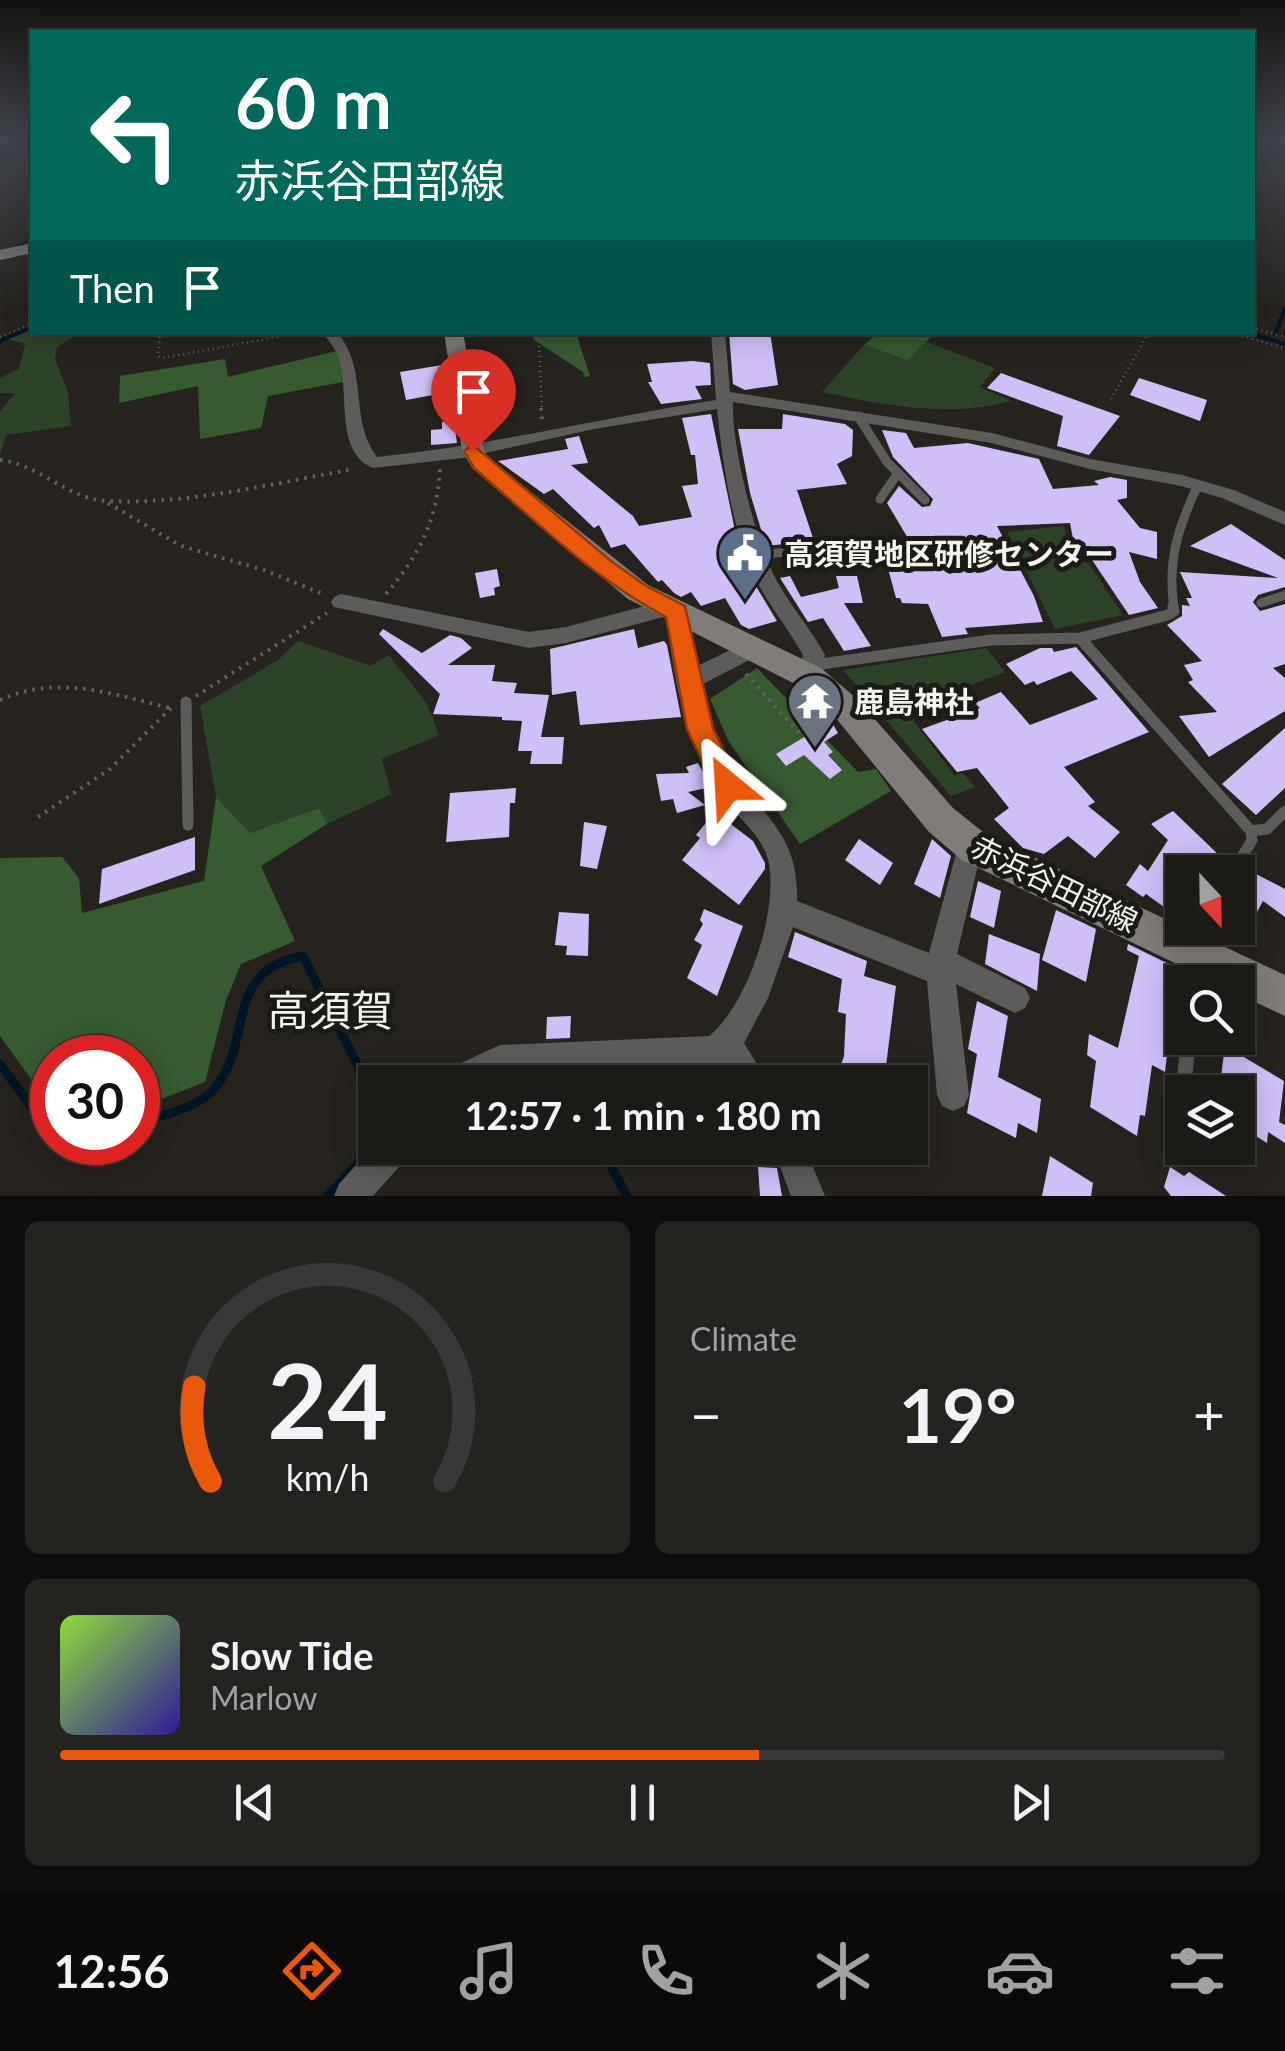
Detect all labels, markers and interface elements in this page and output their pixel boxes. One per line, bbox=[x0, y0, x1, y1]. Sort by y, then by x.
text: 60 m bbox=[235, 60, 392, 144]
icon: left bbox=[70, 70, 200, 200]
text: 赤浜谷田部線 bbox=[235, 153, 505, 207]
icon: arrive bbox=[175, 260, 230, 315]
text: Then bbox=[70, 265, 155, 311]
pin bbox=[431, 349, 516, 452]
icon: arrive bbox=[446, 364, 501, 419]
public building icon: 高須賀地区研修センター bbox=[715, 523, 775, 602]
place label: 高須賀地区研修センター bbox=[784, 535, 1114, 571]
temple icon: 鹿島神社 bbox=[785, 671, 845, 750]
place label: 鹿島神社 bbox=[854, 683, 974, 719]
position arrow bbox=[676, 734, 780, 838]
street label: 赤浜谷田部線 bbox=[966, 827, 1144, 939]
north arrow bbox=[1165, 855, 1255, 945]
map controls bbox=[1165, 855, 1255, 1165]
button: search bbox=[1165, 965, 1255, 1055]
district label: 高須賀 bbox=[267, 985, 393, 1035]
speed limit sign: 30 bbox=[30, 1035, 160, 1165]
button: layers bbox=[1165, 1075, 1255, 1165]
text: 12:57 · 1 min · 180 m bbox=[464, 1092, 822, 1138]
text: Climate bbox=[690, 1319, 797, 1358]
text: 24 bbox=[267, 1336, 388, 1461]
text: 19° bbox=[898, 1369, 1017, 1459]
text: − bbox=[690, 1381, 722, 1447]
text: + bbox=[1193, 1381, 1225, 1447]
text: km/h bbox=[286, 1456, 369, 1499]
text: Slow Tide bbox=[210, 1632, 373, 1678]
text: Marlow bbox=[210, 1678, 317, 1717]
icon: previous bbox=[227, 1775, 282, 1830]
icon: pause bbox=[615, 1775, 670, 1830]
icon: next bbox=[1003, 1775, 1058, 1830]
icon: directions bbox=[277, 1936, 347, 2006]
icon: music bbox=[454, 1936, 524, 2006]
icon: phone bbox=[631, 1936, 701, 2006]
icon: climate bbox=[808, 1936, 878, 2006]
icon: car bbox=[985, 1936, 1055, 2006]
icon: filters bbox=[1162, 1936, 1232, 2006]
text: 12:56 bbox=[54, 1944, 170, 1998]

